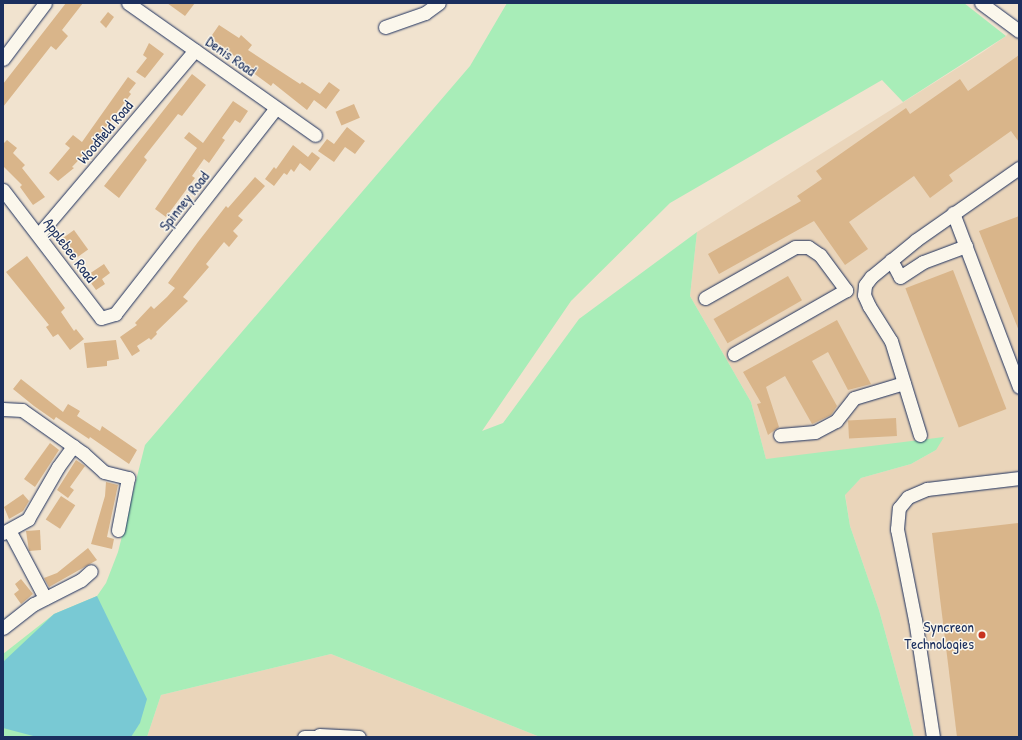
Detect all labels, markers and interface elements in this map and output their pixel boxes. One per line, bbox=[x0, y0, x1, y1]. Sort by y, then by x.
street label: Denis Road bbox=[202, 32, 260, 80]
street label: Woodfield Road bbox=[73, 97, 137, 167]
street label: Spinney Road bbox=[155, 168, 213, 234]
street label: Applebee Road bbox=[40, 214, 100, 286]
place label: Syncreon Technologies bbox=[904, 617, 974, 652]
marker: Syncreon Technologies bbox=[977, 630, 987, 640]

